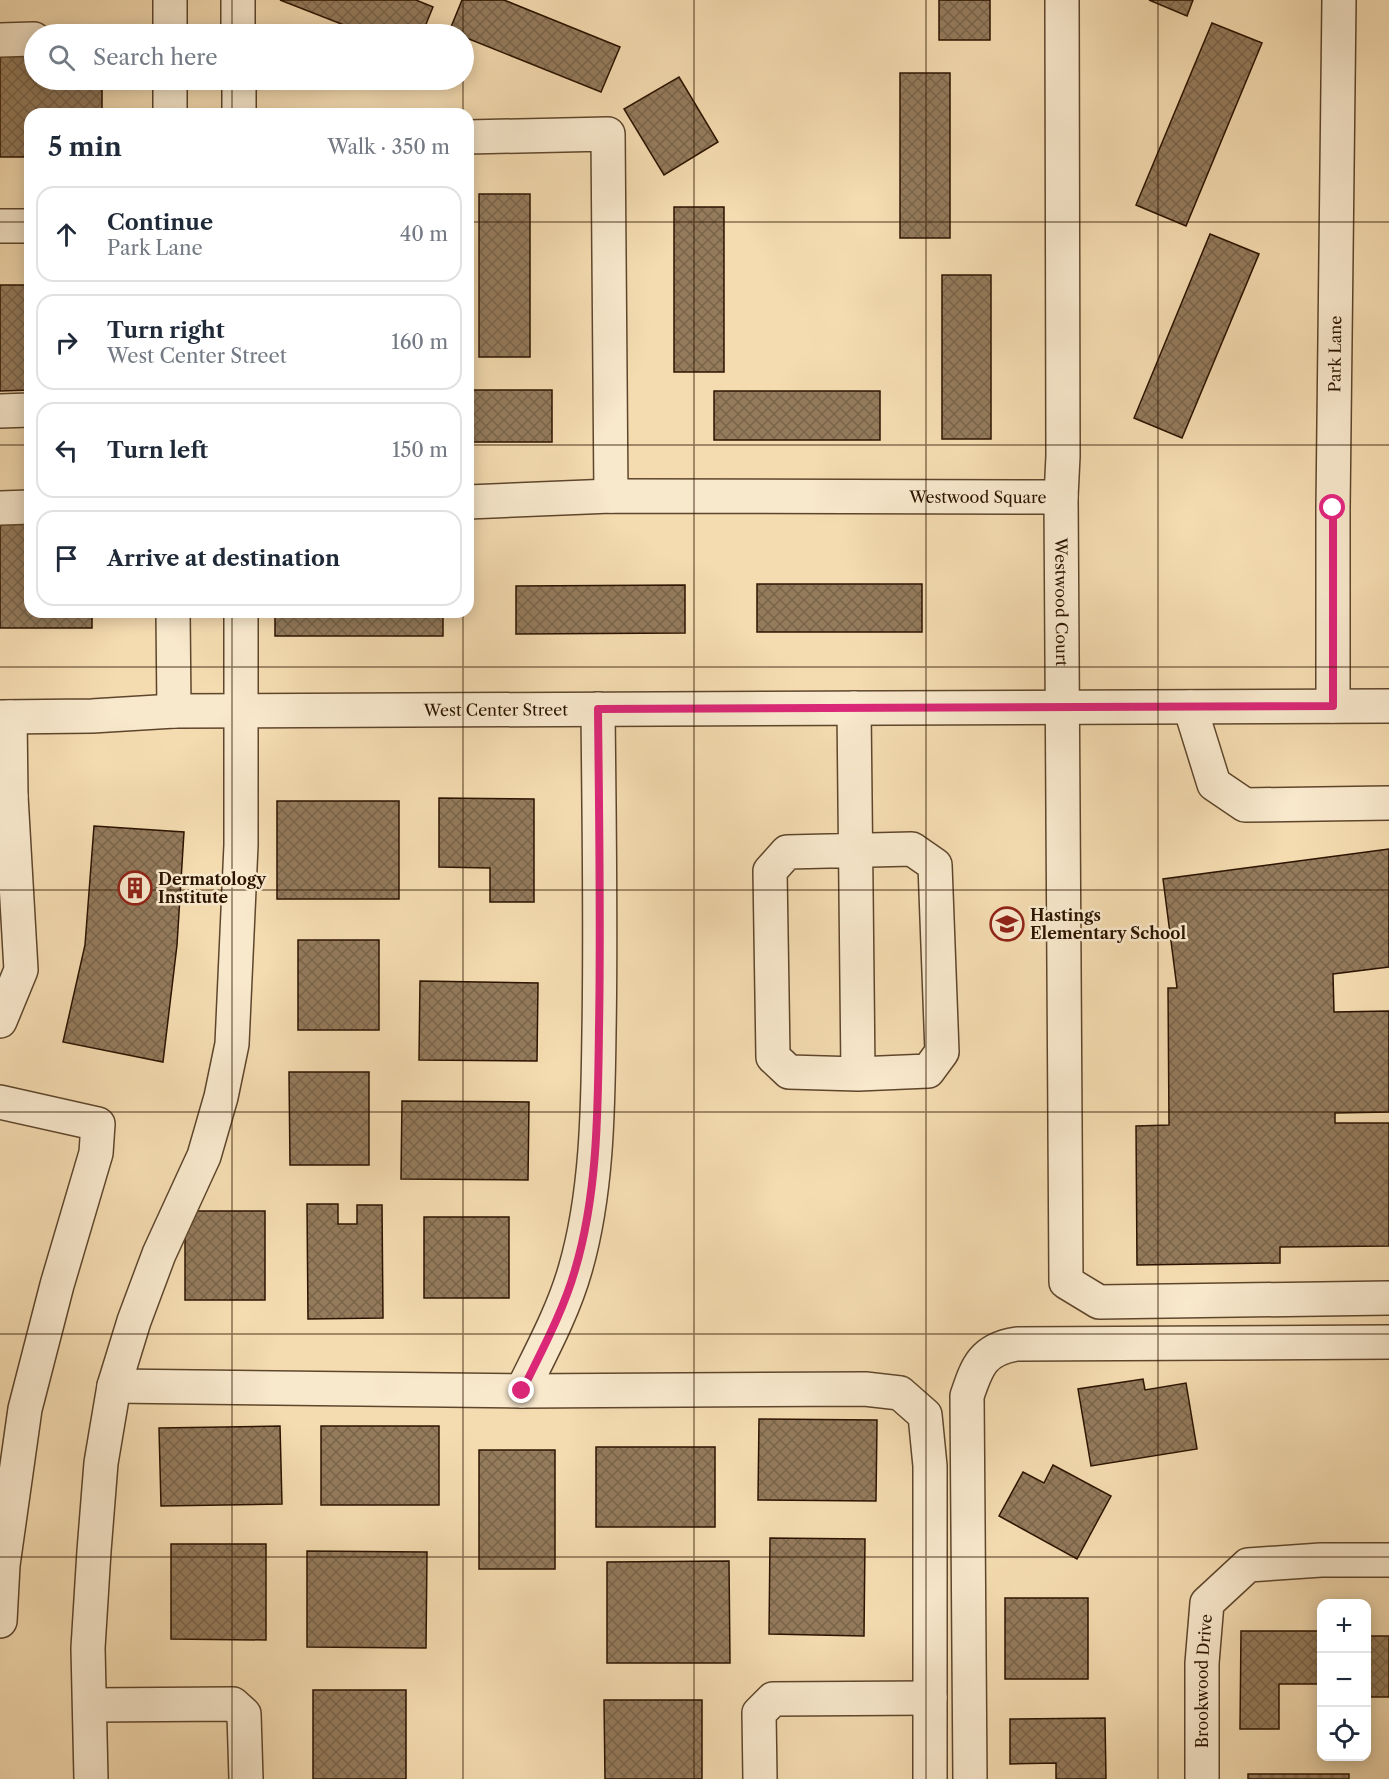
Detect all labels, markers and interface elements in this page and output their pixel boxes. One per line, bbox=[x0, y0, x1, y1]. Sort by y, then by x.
search box bbox=[24, 24, 474, 90]
icon: search bbox=[45, 41, 78, 74]
text: Search here bbox=[93, 44, 218, 71]
text: 5 min bbox=[48, 131, 122, 163]
text: Walk · 350 m bbox=[327, 135, 450, 159]
text: Continue bbox=[107, 209, 213, 236]
icon: ahead bbox=[50, 218, 83, 251]
text: 40 m bbox=[400, 222, 448, 246]
text: Park Lane bbox=[107, 236, 203, 260]
street label: Park Lane bbox=[1324, 316, 1345, 392]
text: Turn right bbox=[107, 317, 225, 344]
icon: right bbox=[50, 326, 83, 359]
text: 160 m bbox=[391, 330, 448, 354]
text: West Center Street bbox=[107, 344, 287, 368]
icon: left bbox=[50, 434, 83, 467]
text: Turn left bbox=[107, 437, 208, 464]
text: 150 m bbox=[392, 438, 448, 462]
street label: Westwood Square bbox=[908, 487, 1047, 507]
route start bbox=[1319, 494, 1345, 520]
street label: Westwood Court bbox=[1051, 537, 1072, 667]
icon: arrive bbox=[50, 542, 83, 575]
text: Arrive at destination bbox=[107, 545, 340, 572]
street label: West Center Street bbox=[423, 699, 568, 720]
place label: Dermatology Institute bbox=[158, 869, 267, 907]
building icon: Dermatology Institute bbox=[117, 870, 153, 906]
place label: Hastings Elementary School bbox=[1030, 905, 1186, 943]
school or university icon: Hastings Elementary School bbox=[989, 906, 1025, 942]
route end bbox=[508, 1377, 534, 1403]
map controls bbox=[1317, 1599, 1371, 1761]
button: + bbox=[1317, 1599, 1371, 1653]
street label: Brookwood Drive bbox=[1192, 1613, 1216, 1748]
button: − bbox=[1317, 1653, 1371, 1707]
button: locate bbox=[1317, 1707, 1371, 1761]

